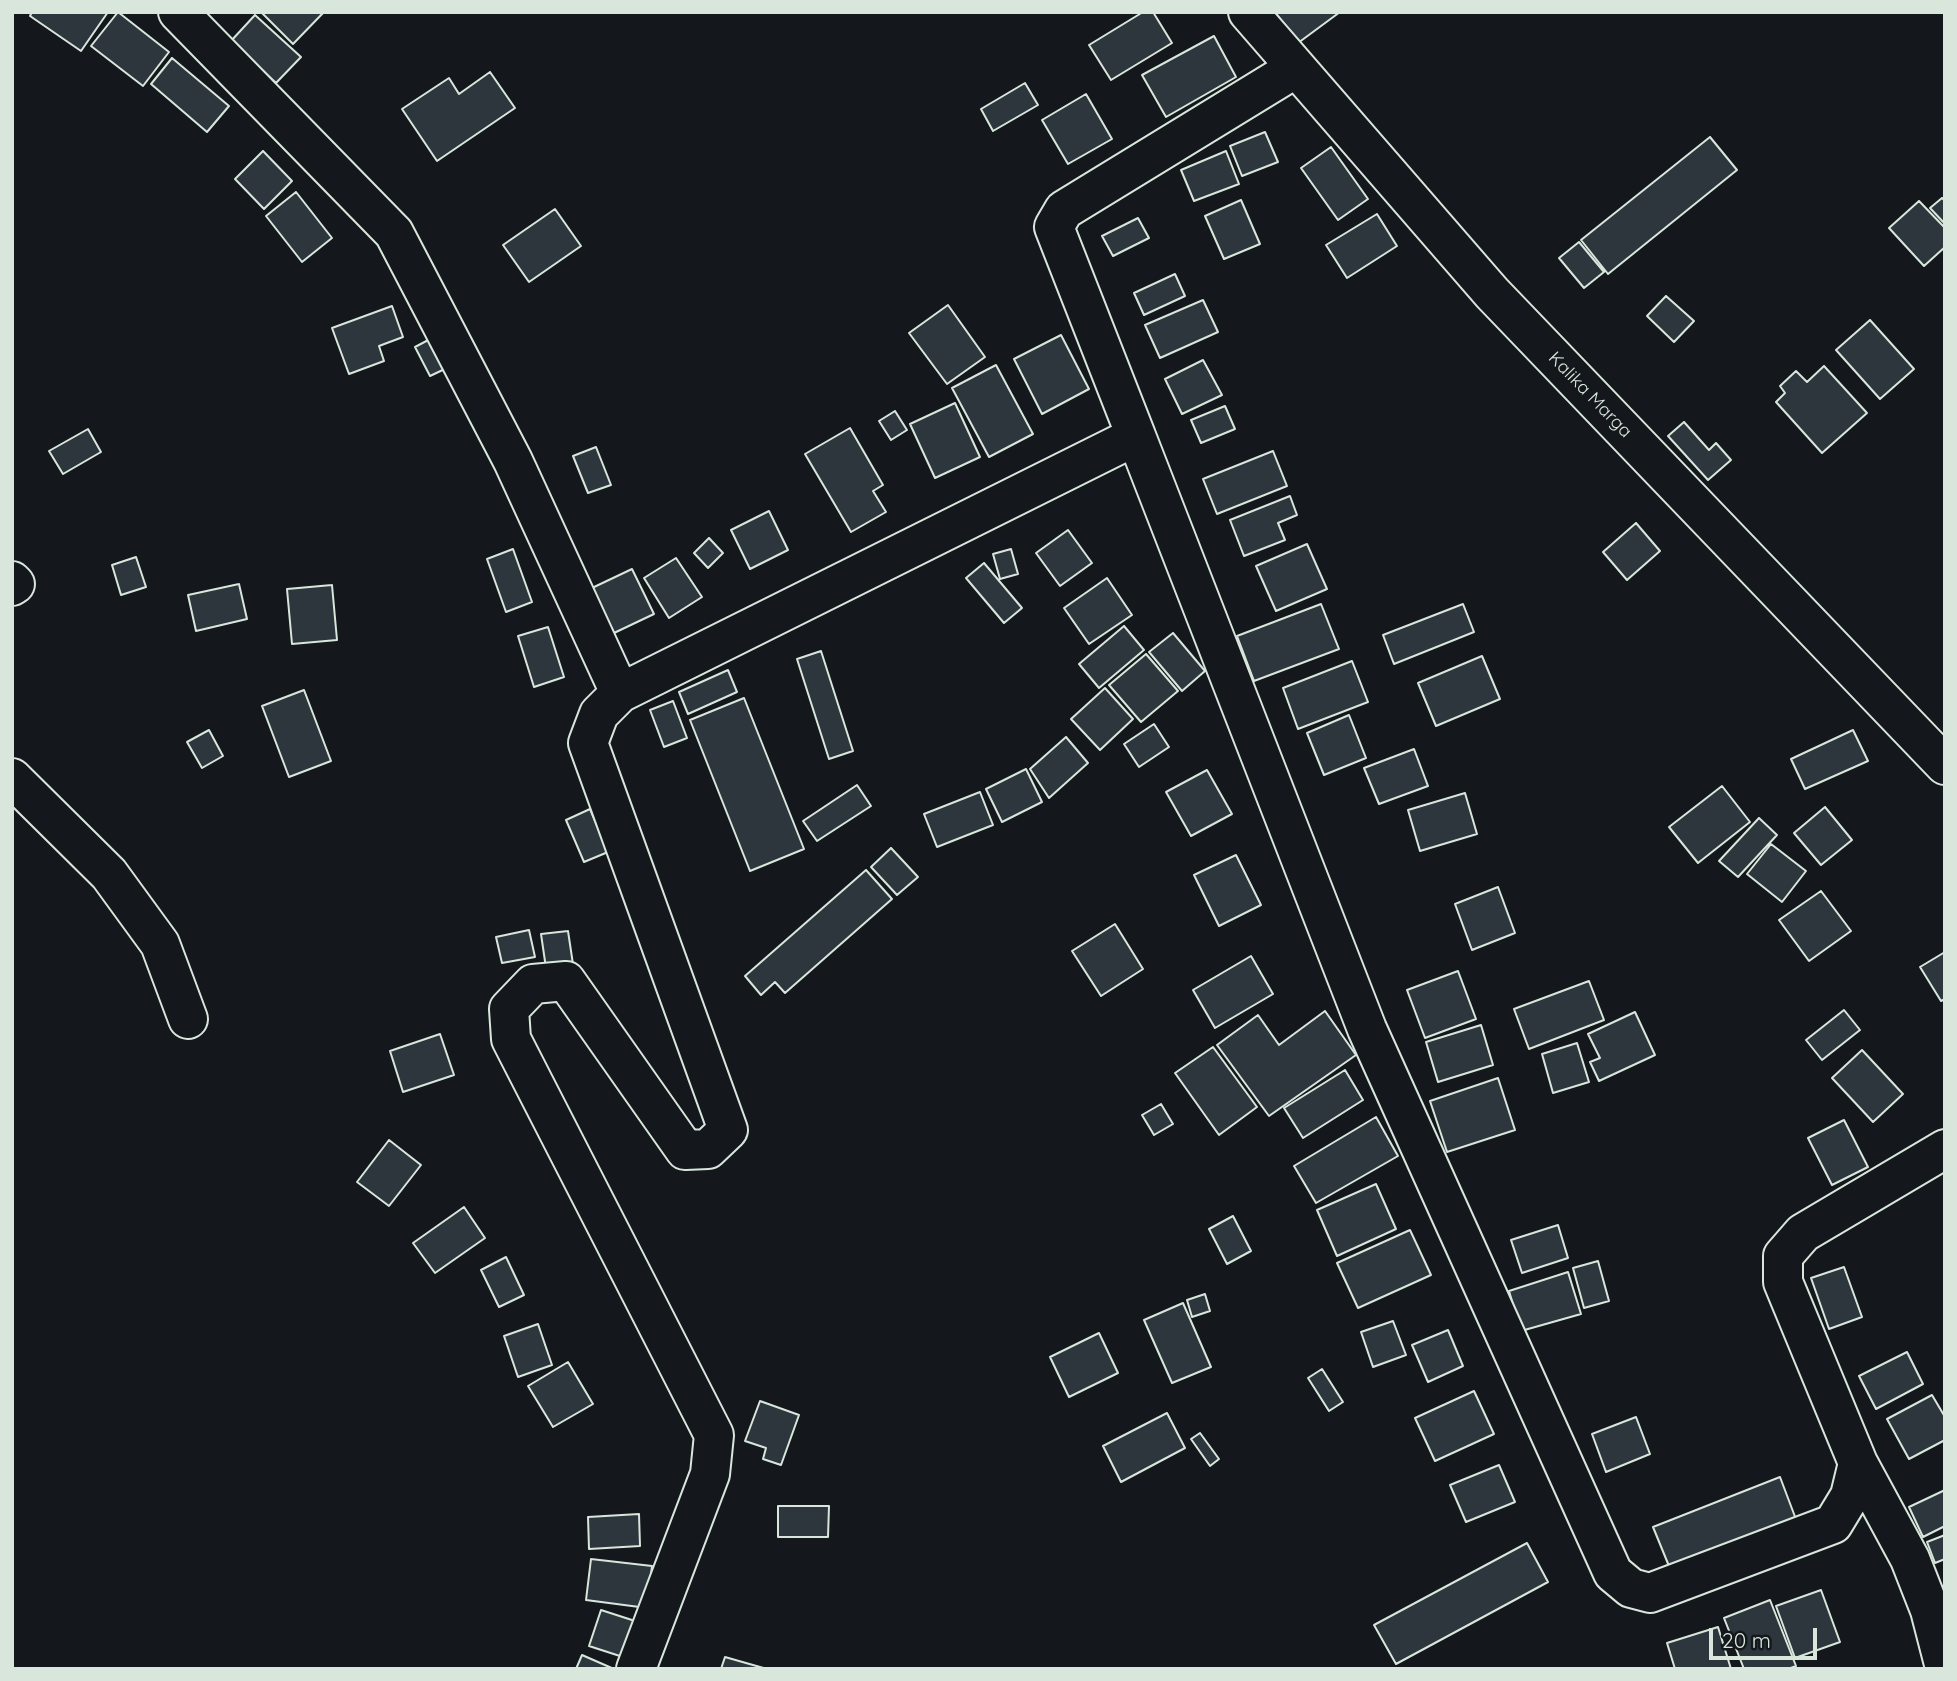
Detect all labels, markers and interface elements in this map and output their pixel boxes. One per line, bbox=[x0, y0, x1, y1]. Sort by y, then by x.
street label: Kalika Marga bbox=[1544, 348, 1636, 442]
scale bar bbox=[1712, 1614, 1820, 1658]
text: 20 m bbox=[1722, 1627, 1771, 1653]

